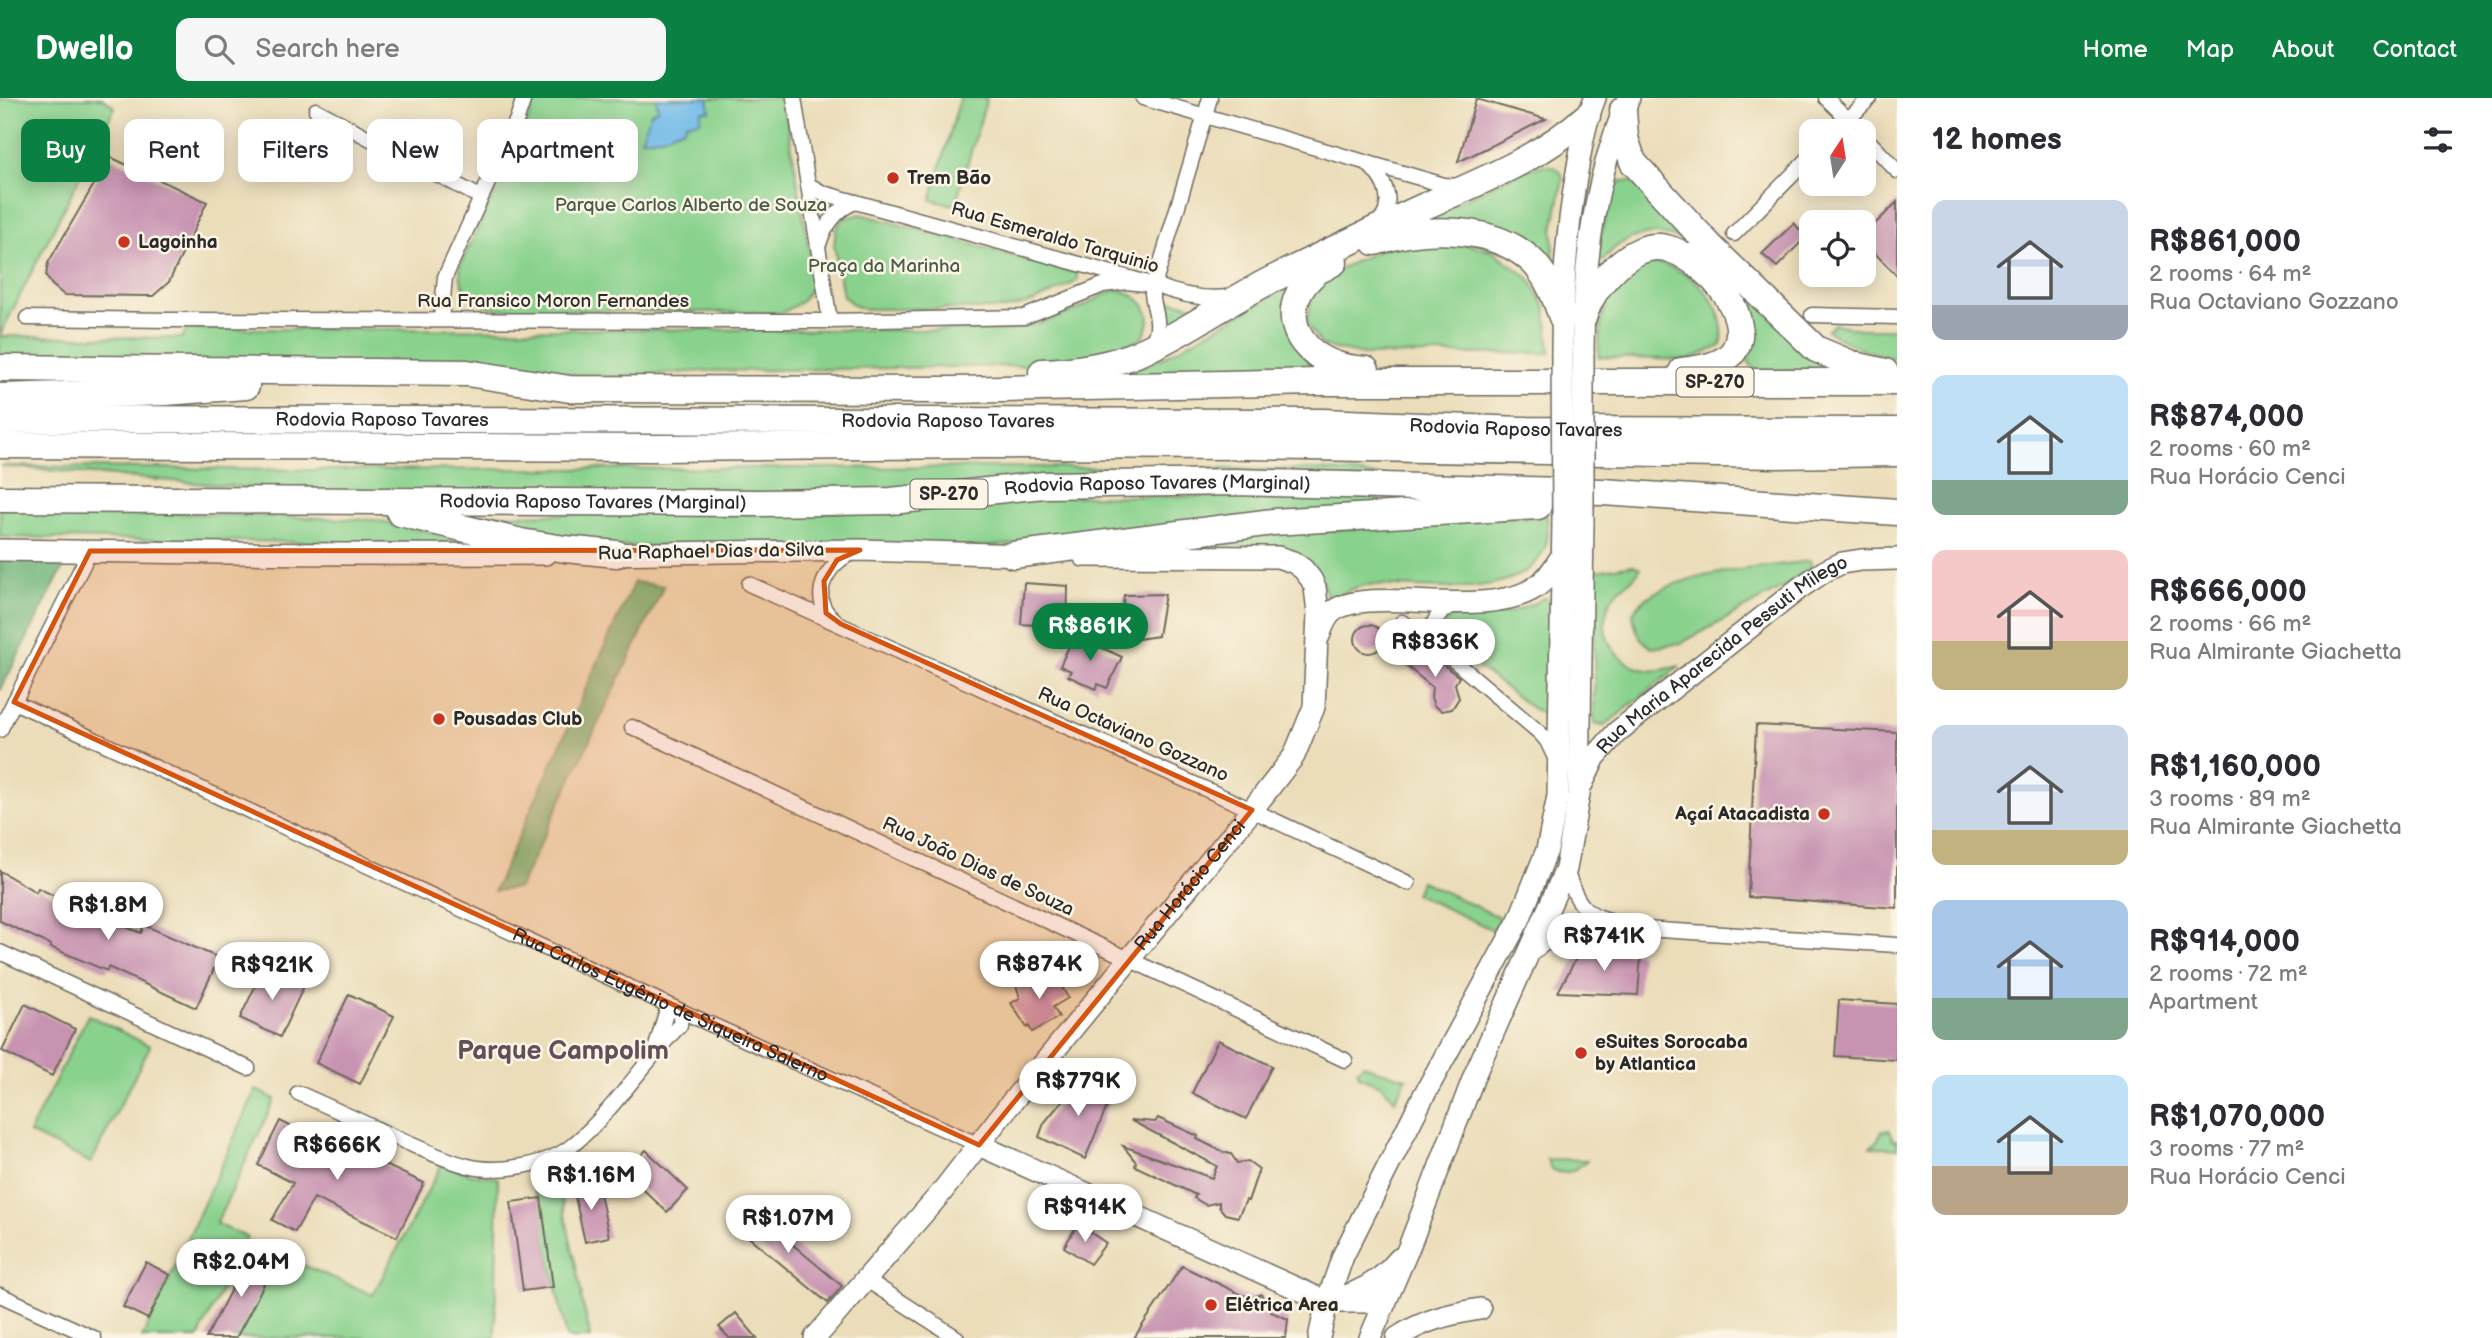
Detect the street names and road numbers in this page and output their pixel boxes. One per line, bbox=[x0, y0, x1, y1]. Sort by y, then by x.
street label: Rua Esmeraldo Tarquinio bbox=[948, 197, 1162, 279]
street label: Rua Fransico Moron Fernandes bbox=[417, 290, 689, 313]
road number: SP-270 bbox=[1676, 368, 1754, 396]
street label: Rodovia Raposo Tavares bbox=[275, 408, 489, 432]
street label: Rodovia Raposo Tavares bbox=[841, 409, 1055, 433]
street label: Rodovia Raposo Tavares bbox=[1409, 414, 1623, 442]
street label: Rodovia Raposo Tavares (Marginal) bbox=[1003, 470, 1311, 501]
road number: SP-270 bbox=[911, 480, 988, 508]
street label: Rodovia Raposo Tavares (Marginal) bbox=[439, 490, 747, 514]
street label: Rua Raphael Dias da Silva bbox=[597, 539, 825, 565]
street label: Rua Maria Aparecida Pessuti Milego bbox=[1592, 550, 1851, 759]
street label: Rua Octaviano Gozzano bbox=[1034, 683, 1232, 787]
street label: Rua João Dias de Souza bbox=[878, 812, 1078, 922]
street label: Rua Horácio Cenci bbox=[1130, 815, 1251, 955]
street label: Rua Carlos Eugênio de Siqueira Salerno bbox=[509, 923, 832, 1087]

